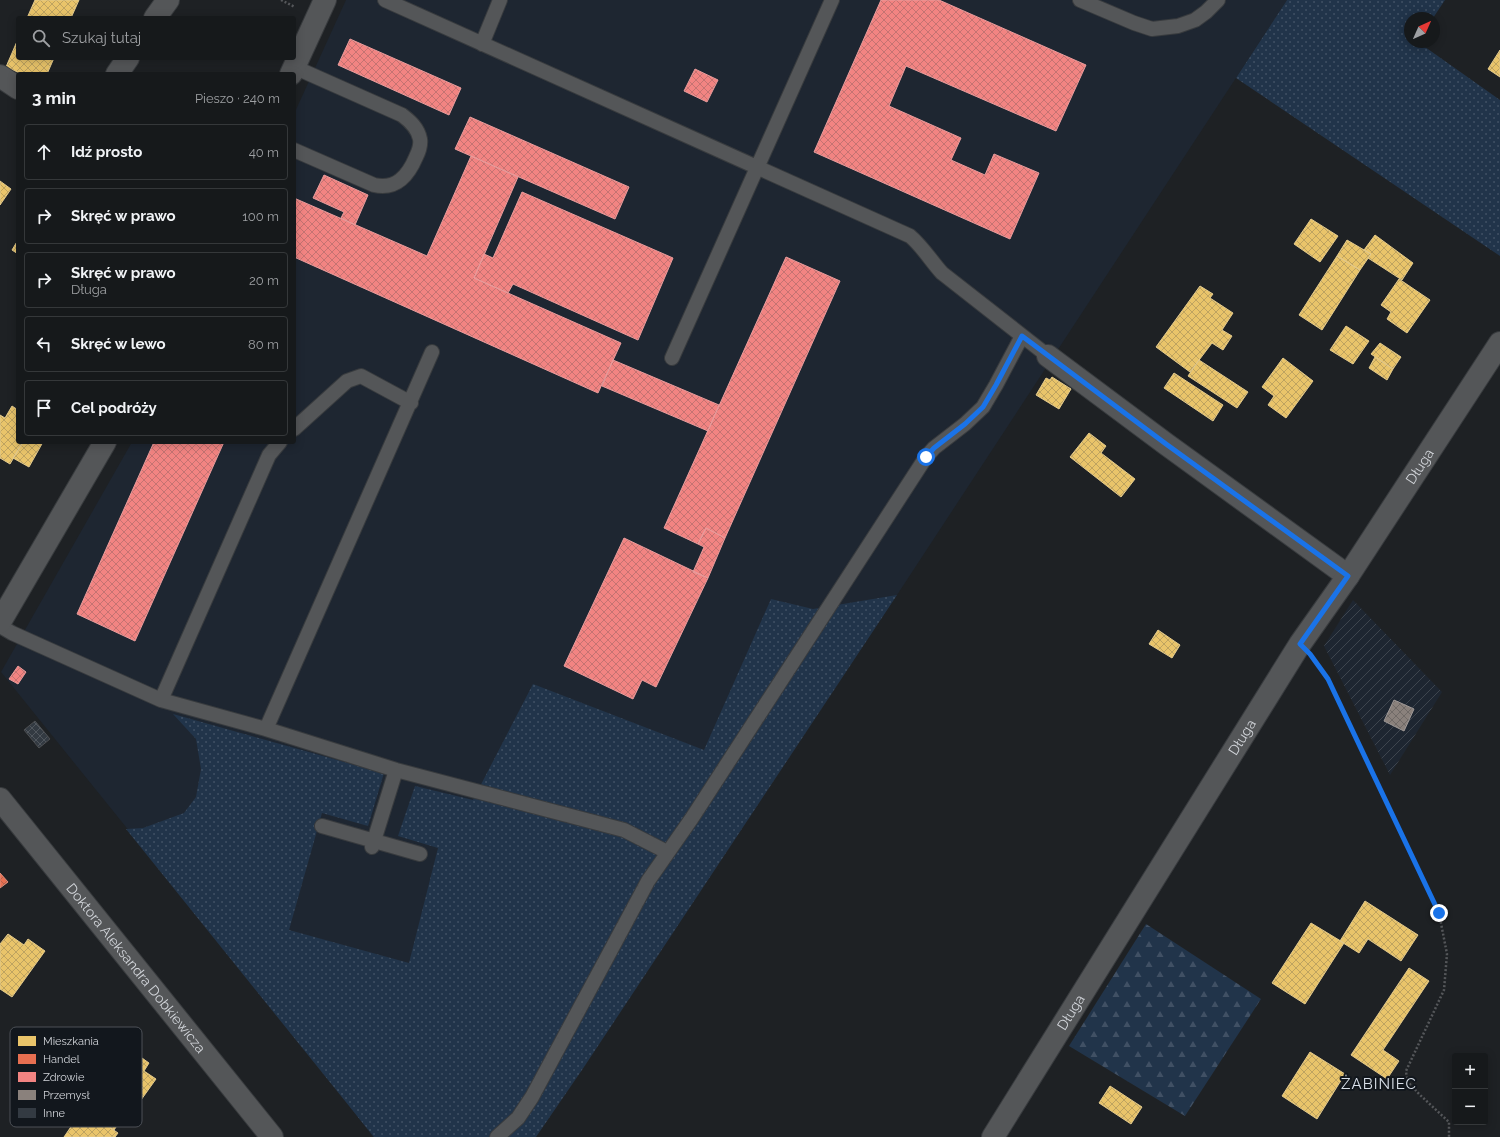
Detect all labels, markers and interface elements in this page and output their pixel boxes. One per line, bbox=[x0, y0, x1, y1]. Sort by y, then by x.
north arrow bbox=[1404, 12, 1440, 48]
search box bbox=[16, 16, 296, 60]
icon: search bbox=[30, 27, 52, 49]
text: Szukaj tutaj bbox=[62, 29, 141, 47]
text: 3 min bbox=[32, 88, 76, 108]
text: Pieszo · 240 m bbox=[195, 91, 280, 106]
icon: ahead bbox=[33, 141, 55, 163]
text: Idź prosto bbox=[71, 143, 142, 161]
text: 40 m bbox=[249, 145, 279, 160]
icon: right bbox=[33, 205, 55, 227]
text: Skręć w prawo bbox=[71, 207, 176, 225]
text: 100 m bbox=[242, 209, 279, 224]
text: Skręć w prawo bbox=[71, 264, 176, 282]
icon: right bbox=[33, 269, 55, 291]
text: 20 m bbox=[249, 273, 279, 288]
text: Długa bbox=[71, 282, 107, 297]
icon: left bbox=[33, 333, 55, 355]
text: Skręć w lewo bbox=[71, 335, 166, 353]
text: 80 m bbox=[248, 337, 279, 352]
icon: arrive bbox=[33, 397, 55, 419]
text: Cel podróży bbox=[71, 399, 157, 417]
street label: Długa bbox=[1402, 446, 1437, 487]
route start bbox=[917, 448, 935, 466]
street label: Długa bbox=[1225, 717, 1259, 758]
street label: Doktora Aleksandra Dobkiewicza bbox=[63, 880, 209, 1056]
route end bbox=[1430, 904, 1448, 922]
street label: Długa bbox=[1054, 992, 1088, 1033]
legend bbox=[10, 1027, 142, 1127]
text: Mieszkania bbox=[43, 1035, 99, 1048]
text: Handel bbox=[43, 1053, 80, 1066]
map controls bbox=[1452, 1053, 1488, 1125]
button: + bbox=[1452, 1053, 1488, 1089]
text: Zdrowie bbox=[43, 1071, 85, 1084]
district label: ŻABINIEC bbox=[1341, 1074, 1417, 1093]
text: Przemysł bbox=[43, 1089, 91, 1102]
button: − bbox=[1452, 1089, 1488, 1125]
text: Inne bbox=[43, 1107, 66, 1120]

